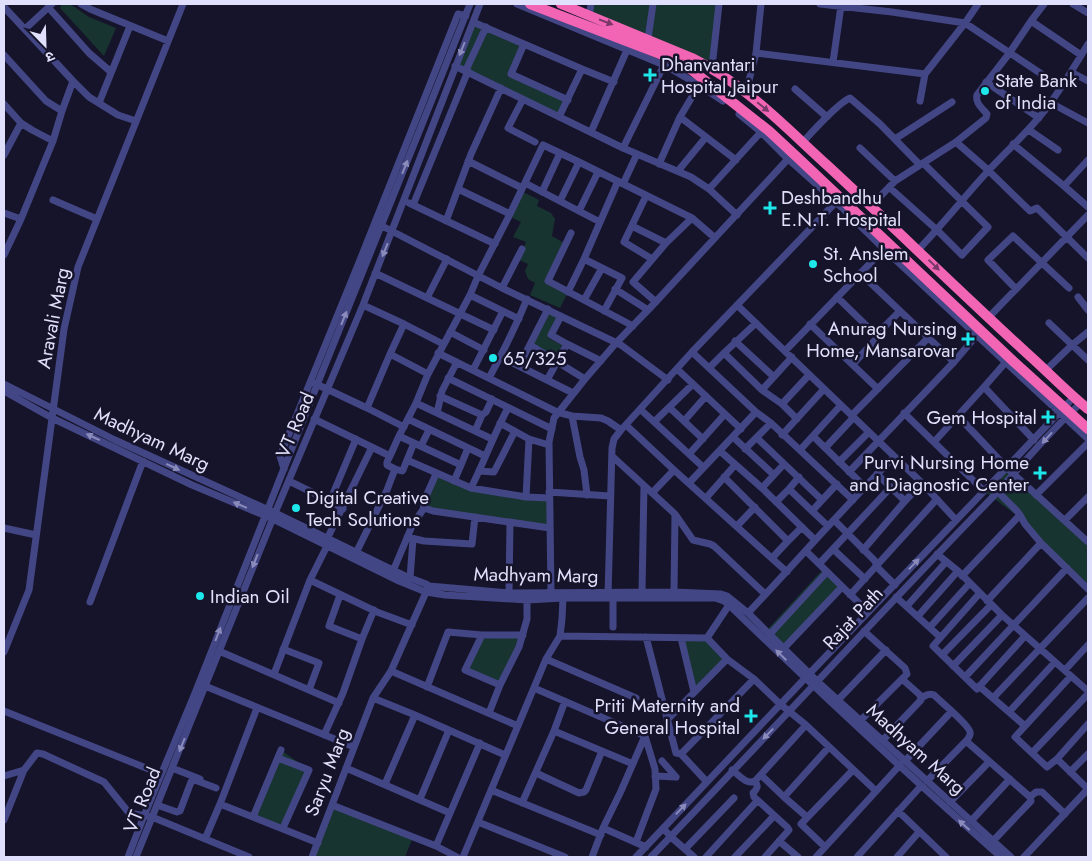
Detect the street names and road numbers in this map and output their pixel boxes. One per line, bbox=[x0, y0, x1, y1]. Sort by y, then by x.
street label: Aravali Marg bbox=[30, 265, 76, 371]
street label: VT Road bbox=[269, 388, 321, 462]
street label: Madhyam Marg bbox=[90, 400, 214, 478]
street label: Madhyam Marg bbox=[473, 560, 599, 590]
street label: Rajat Path bbox=[817, 580, 889, 656]
street label: Madhyam Marg bbox=[861, 697, 971, 801]
street label: Saryu Marg bbox=[298, 724, 356, 820]
street label: VT Road bbox=[117, 763, 167, 837]

